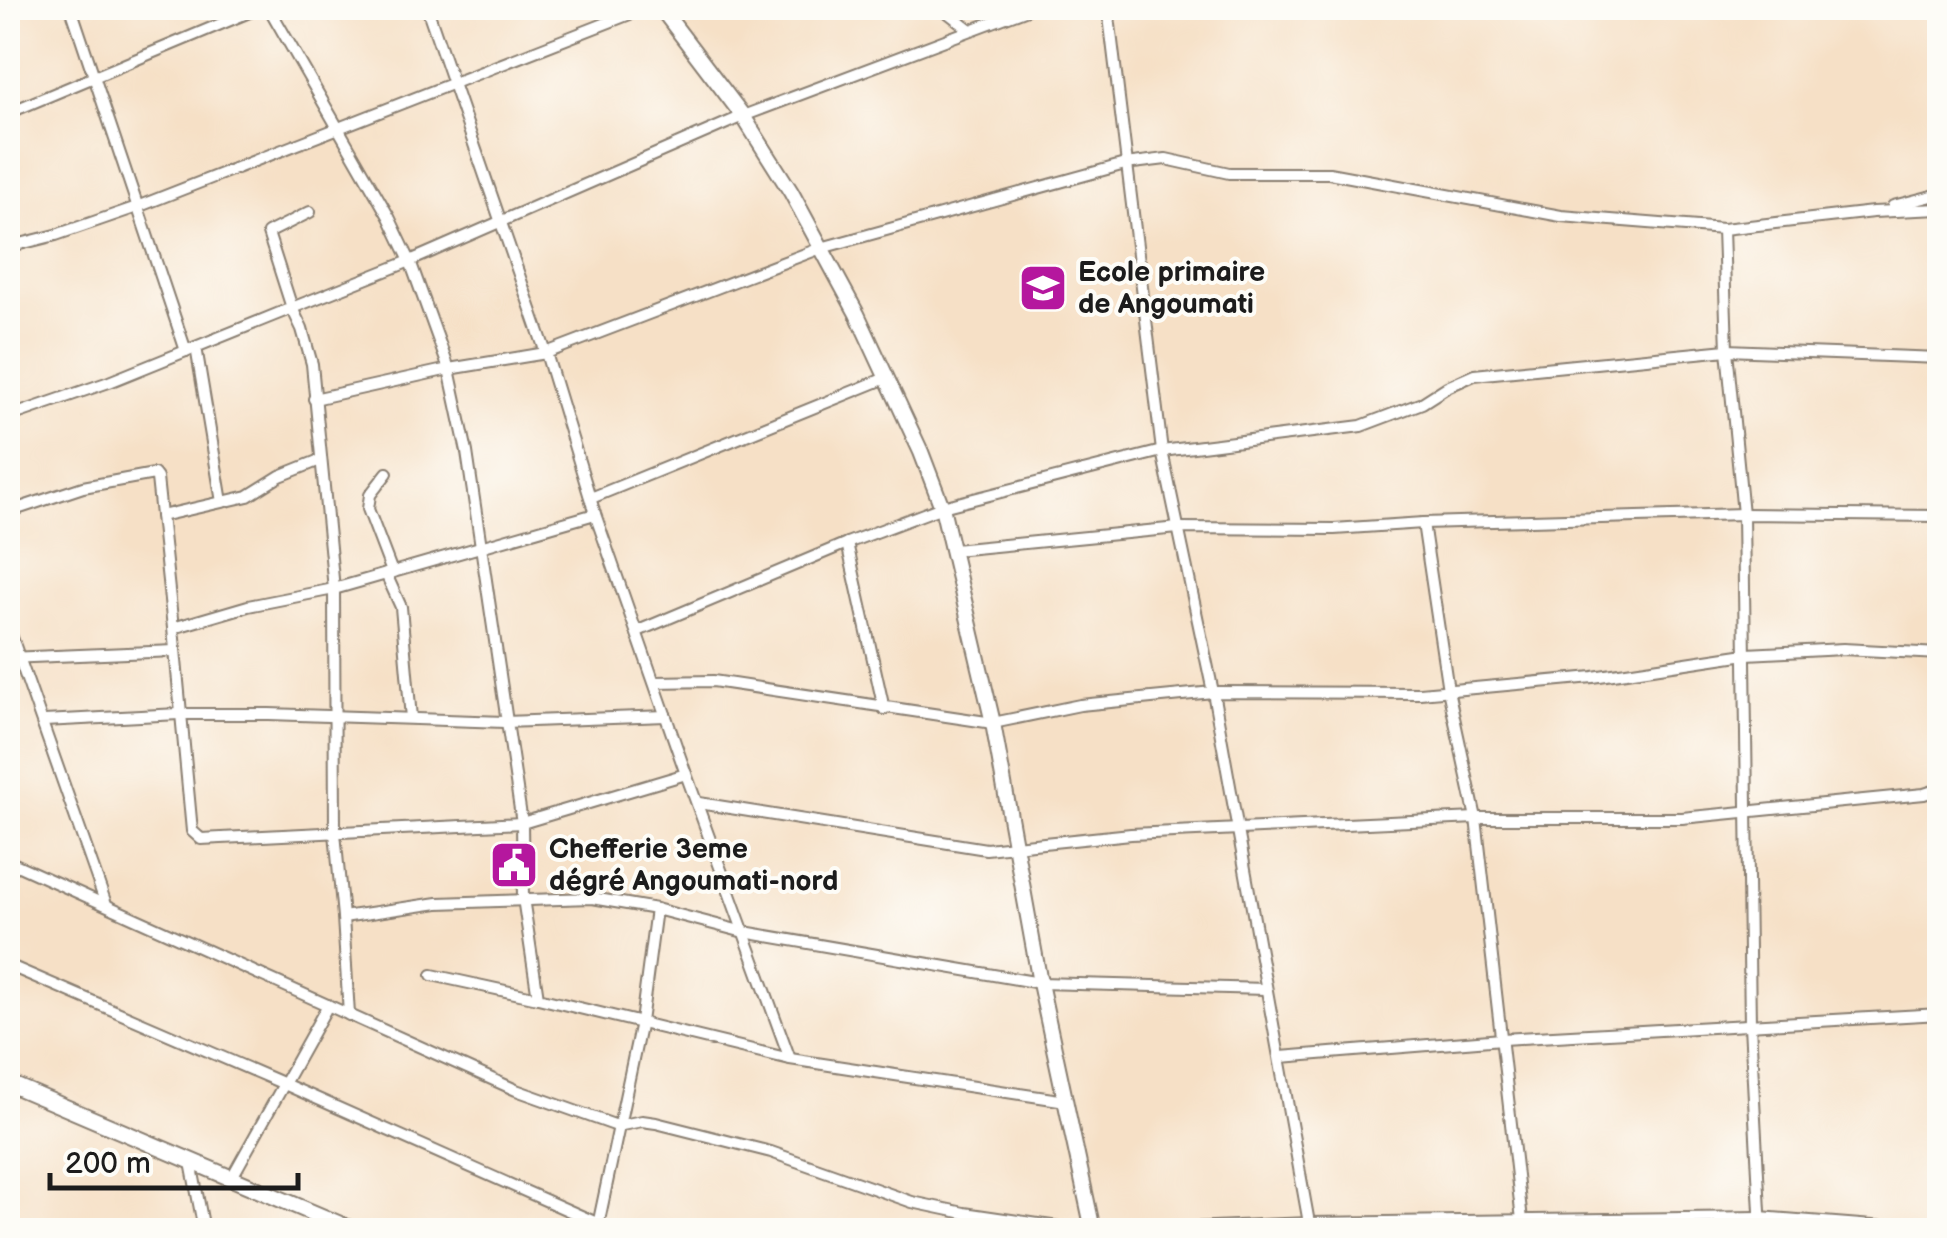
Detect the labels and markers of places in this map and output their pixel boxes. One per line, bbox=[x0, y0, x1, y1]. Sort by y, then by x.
place label: Ecole primaire de Angoumati bbox=[1078, 256, 1265, 321]
school or university icon: Ecole primaire de Angoumati bbox=[1017, 262, 1069, 314]
place label: Chefferie 3eme dégré Angoumati-nord bbox=[549, 833, 838, 898]
public building icon: Chefferie 3eme dégré Angoumati-nord bbox=[488, 839, 540, 891]

